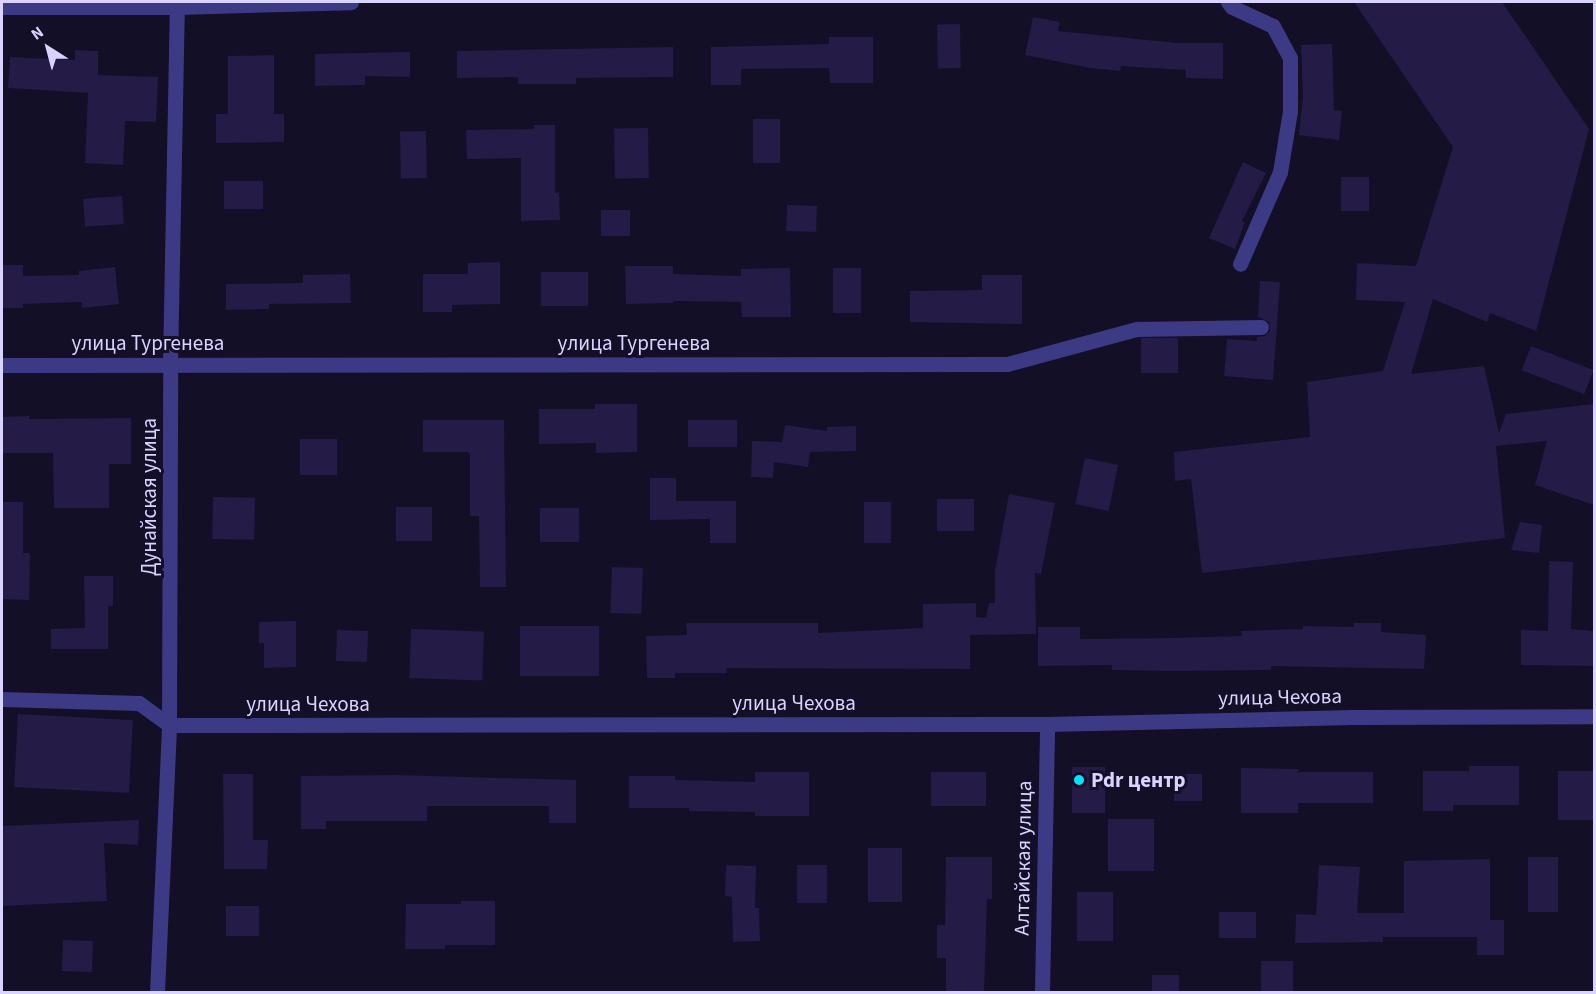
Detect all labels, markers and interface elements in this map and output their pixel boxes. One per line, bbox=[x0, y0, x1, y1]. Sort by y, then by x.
north arrow bbox=[18, 18, 78, 78]
text: N bbox=[27, 21, 48, 45]
street label: улица Тургенева bbox=[72, 330, 224, 356]
street label: улица Тургенева bbox=[558, 330, 710, 356]
street label: Дунайская улица bbox=[136, 418, 162, 576]
street label: улица Чехова bbox=[1218, 683, 1342, 711]
street label: улица Чехова bbox=[732, 690, 856, 716]
street label: улица Чехова bbox=[246, 691, 370, 717]
place label: Pdr центр bbox=[1091, 767, 1186, 793]
marker: Pdr центр bbox=[1072, 773, 1086, 787]
street label: Алтайская улица bbox=[1009, 780, 1037, 936]

